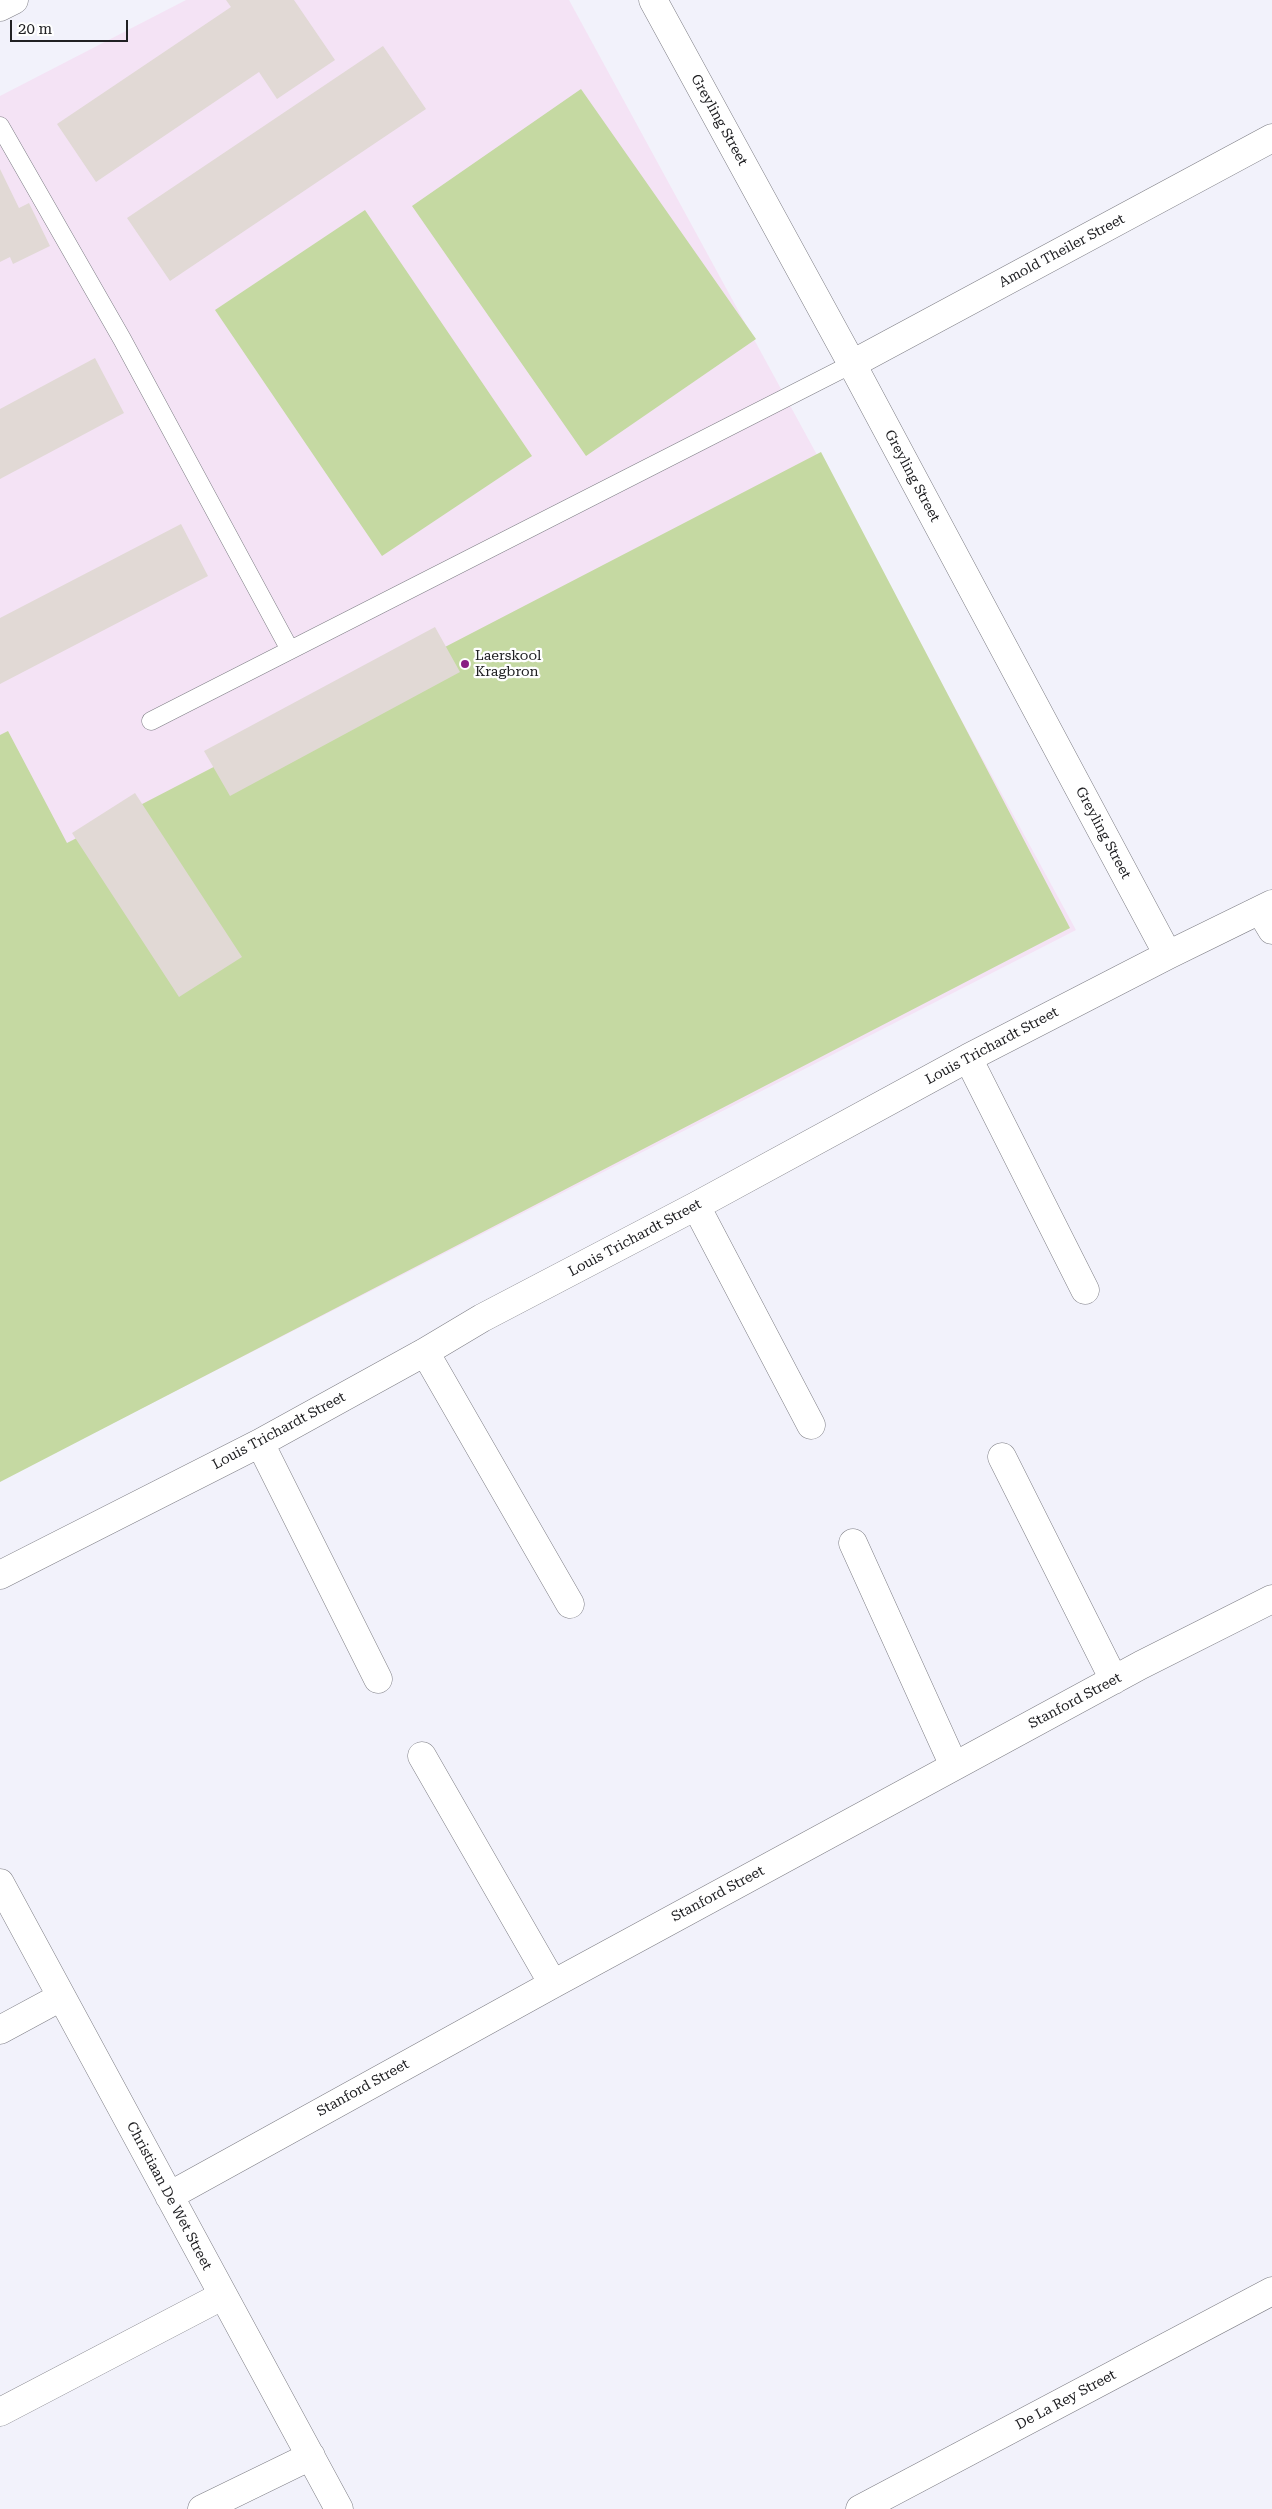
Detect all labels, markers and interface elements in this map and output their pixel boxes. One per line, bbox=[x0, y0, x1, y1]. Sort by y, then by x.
scale bar bbox=[12, 10, 130, 42]
text: 20 m bbox=[18, 20, 52, 38]
street label: Greyling Street bbox=[687, 71, 751, 169]
street label: Amold Theiler Street bbox=[996, 211, 1128, 291]
street label: Greyling Street bbox=[881, 427, 943, 525]
place label: Laerskool Kragbron bbox=[475, 648, 541, 680]
marker: Laerskool Kragbron bbox=[459, 658, 471, 670]
street label: Greyling Street bbox=[1072, 784, 1134, 882]
street label: Louis Trichardt Street bbox=[923, 1004, 1061, 1088]
street label: Louis Trichardt Street bbox=[566, 1196, 704, 1280]
street label: Louis Trichardt Street bbox=[210, 1389, 348, 1473]
street label: Stanford Street bbox=[1026, 1669, 1124, 1733]
street label: Stanford Street bbox=[669, 1862, 767, 1926]
street label: Stanford Street bbox=[314, 2056, 412, 2120]
street label: Christiaan De Wet Street bbox=[123, 2119, 215, 2273]
street label: De La Rey Street bbox=[1013, 2367, 1119, 2433]

